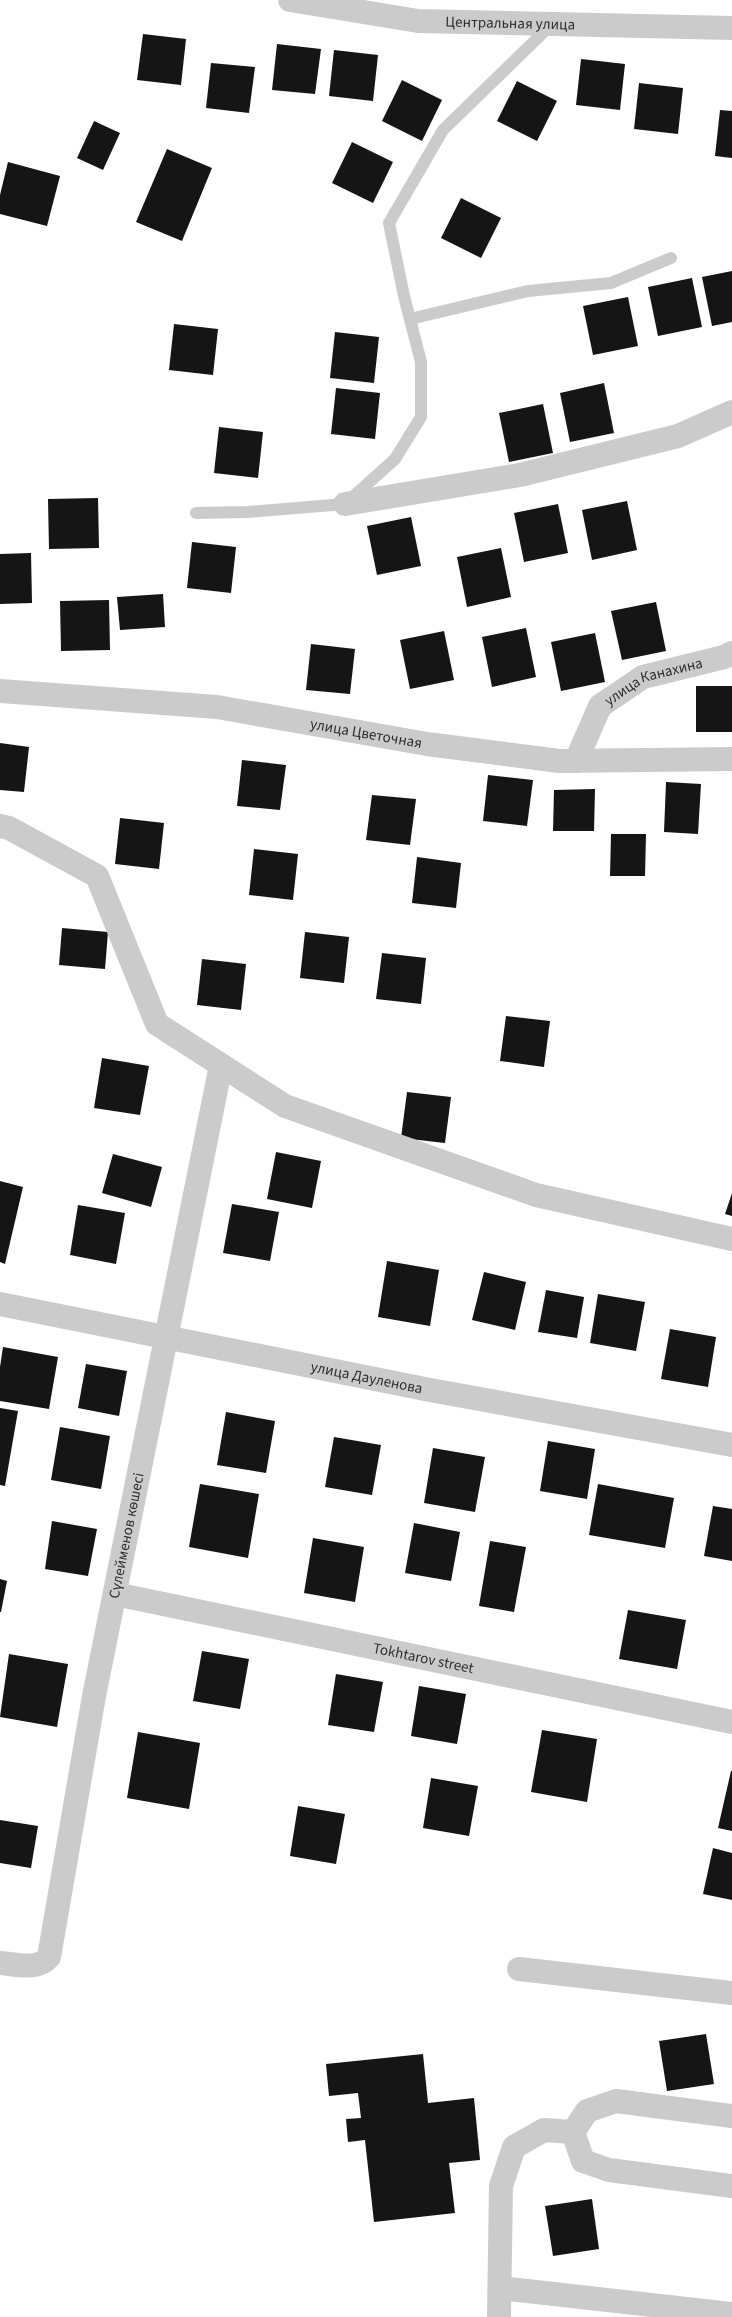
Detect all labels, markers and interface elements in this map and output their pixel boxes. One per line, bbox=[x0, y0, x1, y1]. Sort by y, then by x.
street label: Центральная улица bbox=[445, 12, 575, 35]
street label: улица Канахина bbox=[600, 653, 705, 711]
street label: улица Цветочная bbox=[308, 714, 424, 754]
street label: улица Дауленова bbox=[309, 1356, 424, 1399]
street label: Сүлейменов көшесі bbox=[104, 1471, 150, 1600]
street label: Tokhtarov street bbox=[371, 1638, 476, 1679]

